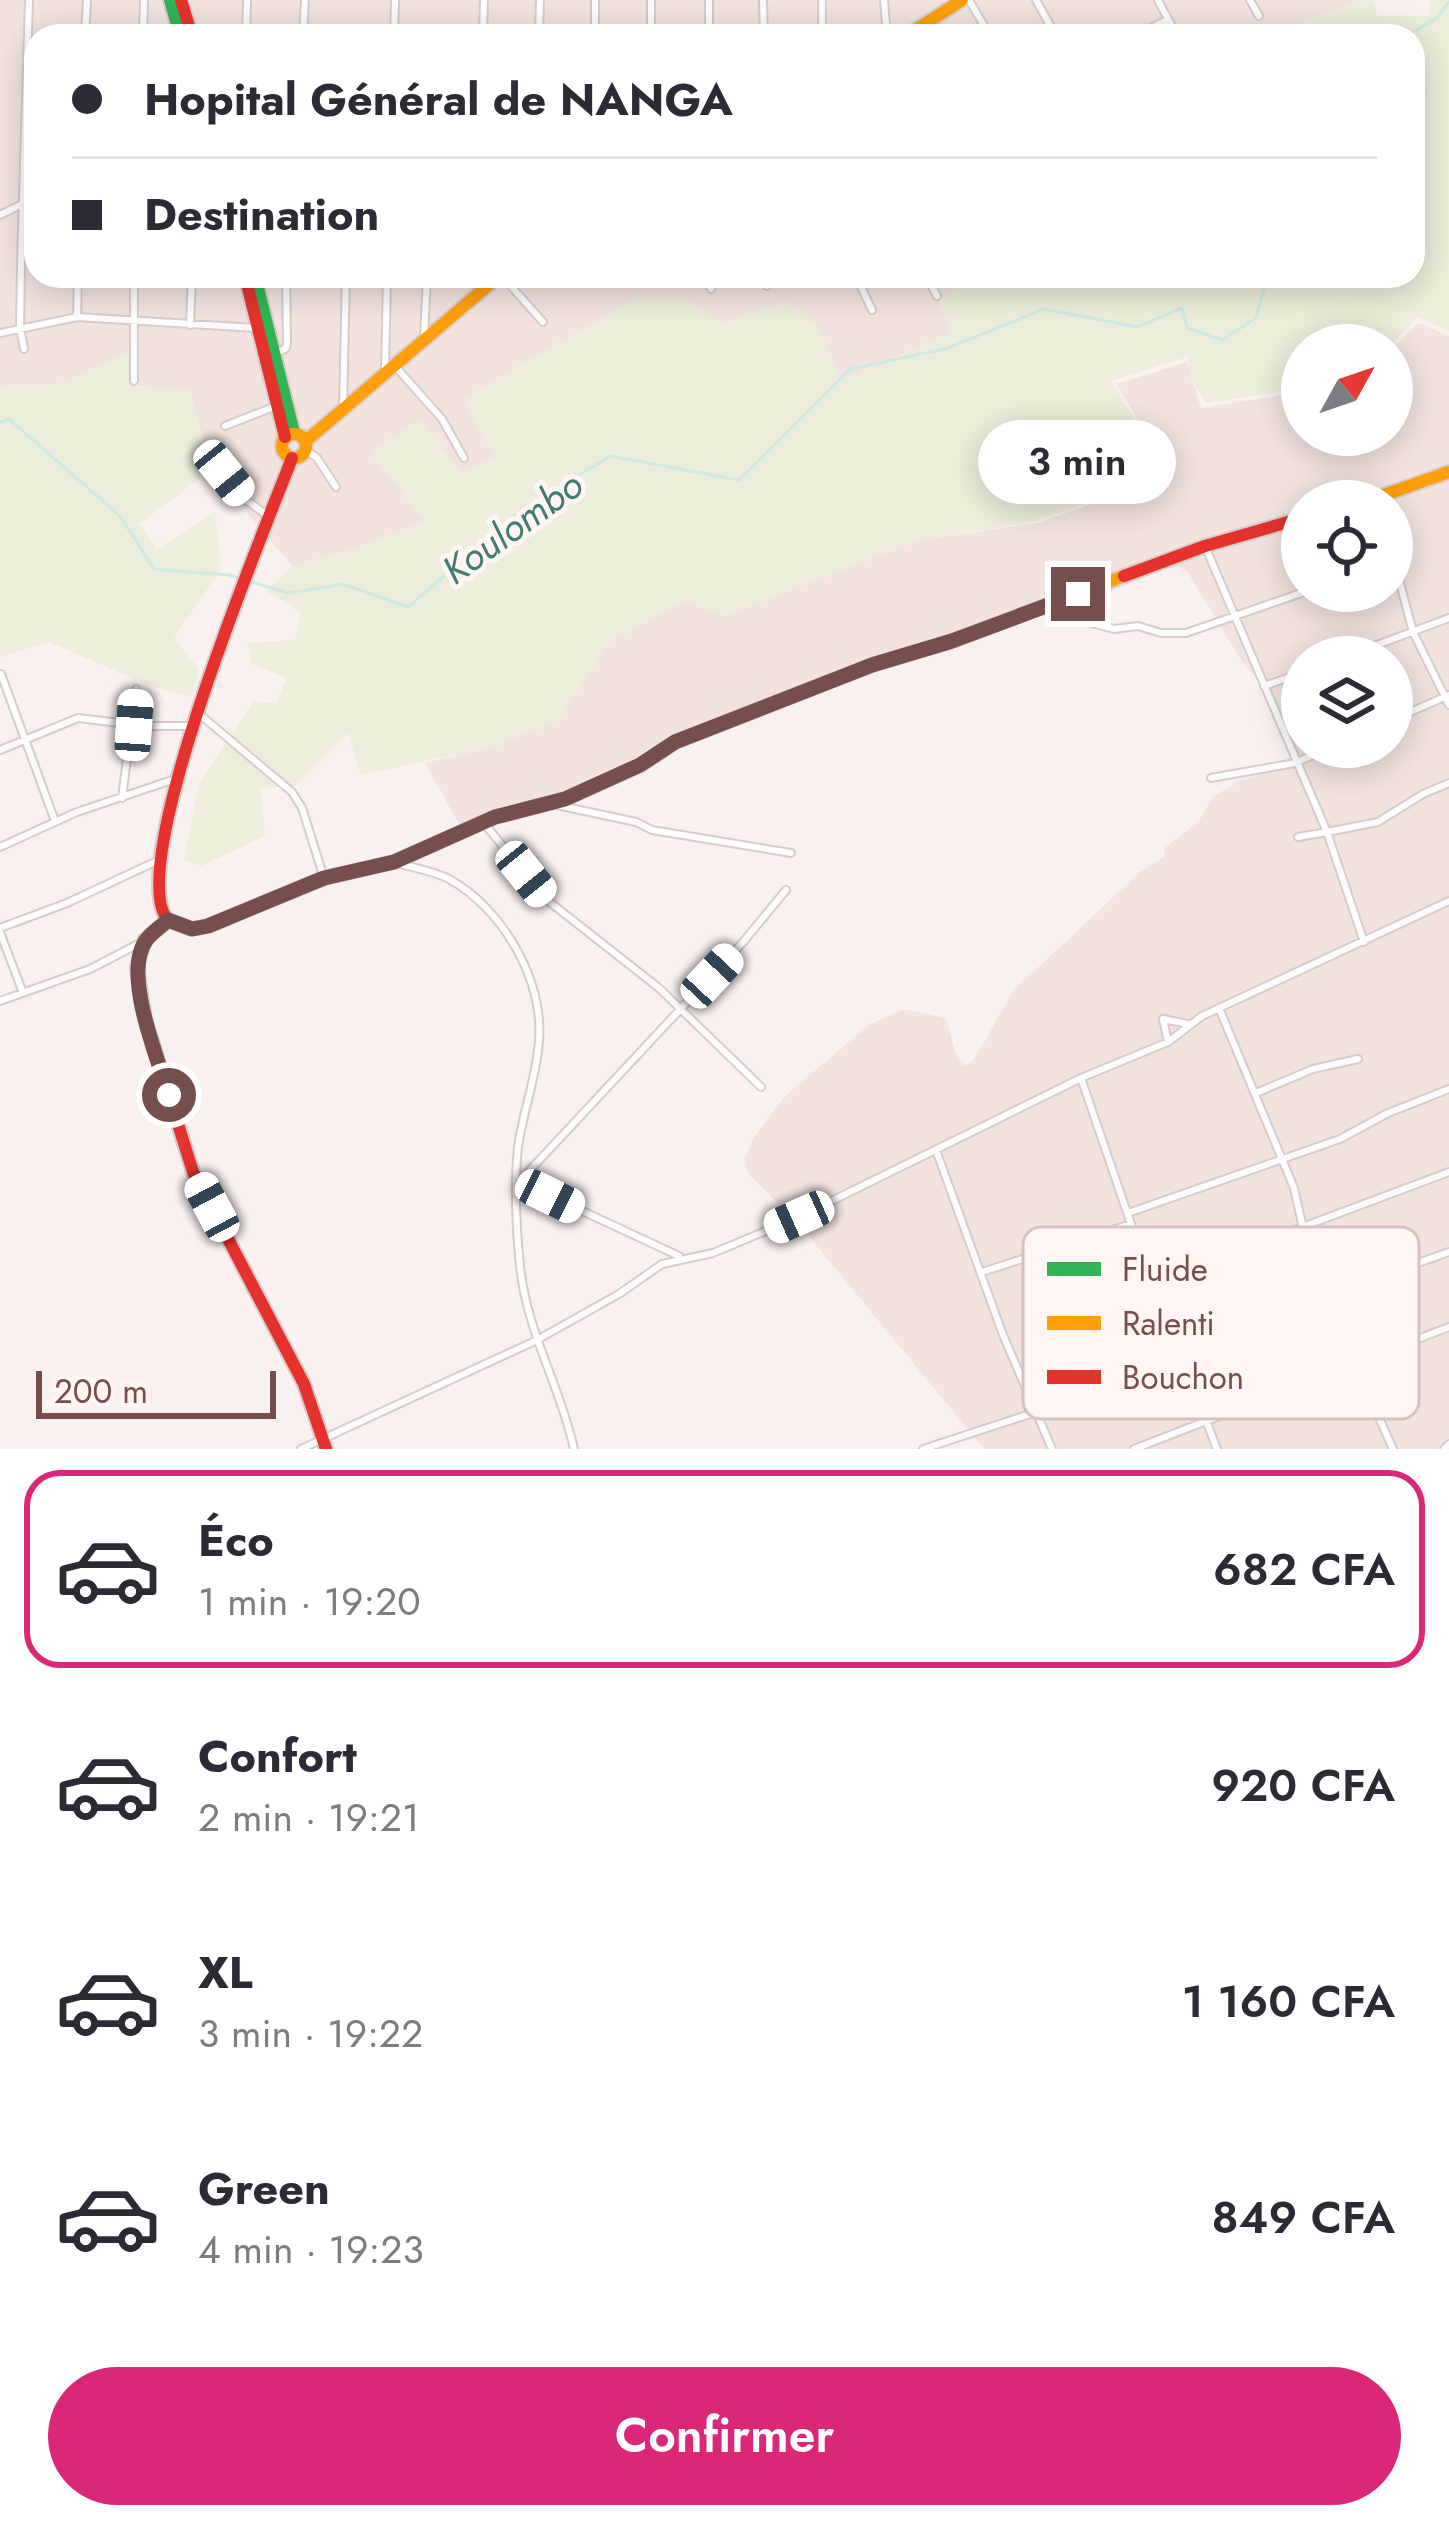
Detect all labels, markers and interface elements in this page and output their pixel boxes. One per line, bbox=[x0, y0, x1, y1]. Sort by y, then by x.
text: Hopital Général de NANGA bbox=[144, 67, 733, 132]
text: Destination bbox=[144, 182, 379, 247]
north arrow bbox=[1281, 324, 1413, 456]
map controls bbox=[1281, 324, 1413, 768]
callout: 3 min bbox=[979, 420, 1177, 504]
text: 3 min bbox=[1028, 433, 1126, 490]
car bbox=[187, 434, 261, 512]
water label: Koulombo bbox=[430, 457, 595, 598]
button: locate bbox=[1281, 480, 1413, 612]
route end bbox=[1051, 567, 1105, 621]
button: layers bbox=[1281, 636, 1413, 768]
car bbox=[114, 688, 154, 762]
car bbox=[489, 835, 563, 913]
car bbox=[674, 937, 750, 1015]
route start bbox=[142, 1068, 196, 1122]
car bbox=[510, 1164, 590, 1228]
car bbox=[179, 1167, 245, 1247]
car bbox=[759, 1186, 839, 1248]
legend bbox=[1023, 1227, 1419, 1419]
text: Fluide bbox=[1122, 1246, 1208, 1293]
text: Ralenti bbox=[1122, 1300, 1215, 1347]
text: Bouchon bbox=[1122, 1354, 1244, 1401]
scale bar bbox=[36, 1365, 276, 1418]
text: 200 m bbox=[54, 1368, 148, 1415]
text: Éco bbox=[198, 1508, 274, 1573]
icon: car bbox=[54, 1515, 162, 1623]
text: 682 CFA bbox=[1213, 1537, 1395, 1602]
text: 1 min · 19:20 bbox=[198, 1573, 421, 1630]
text: Confort bbox=[198, 1724, 357, 1789]
icon: car bbox=[54, 1731, 162, 1839]
text: 920 CFA bbox=[1211, 1753, 1395, 1818]
text: 2 min · 19:21 bbox=[198, 1789, 419, 1846]
text: XL bbox=[198, 1940, 253, 2005]
icon: car bbox=[54, 1947, 162, 2055]
text: 1 160 CFA bbox=[1182, 1969, 1395, 2034]
text: 3 min · 19:22 bbox=[198, 2005, 423, 2062]
text: Green bbox=[198, 2156, 330, 2221]
icon: car bbox=[54, 2163, 162, 2271]
text: 849 CFA bbox=[1212, 2185, 1395, 2250]
text: 4 min · 19:23 bbox=[198, 2221, 424, 2278]
button: Confirmer bbox=[48, 2367, 1401, 2505]

